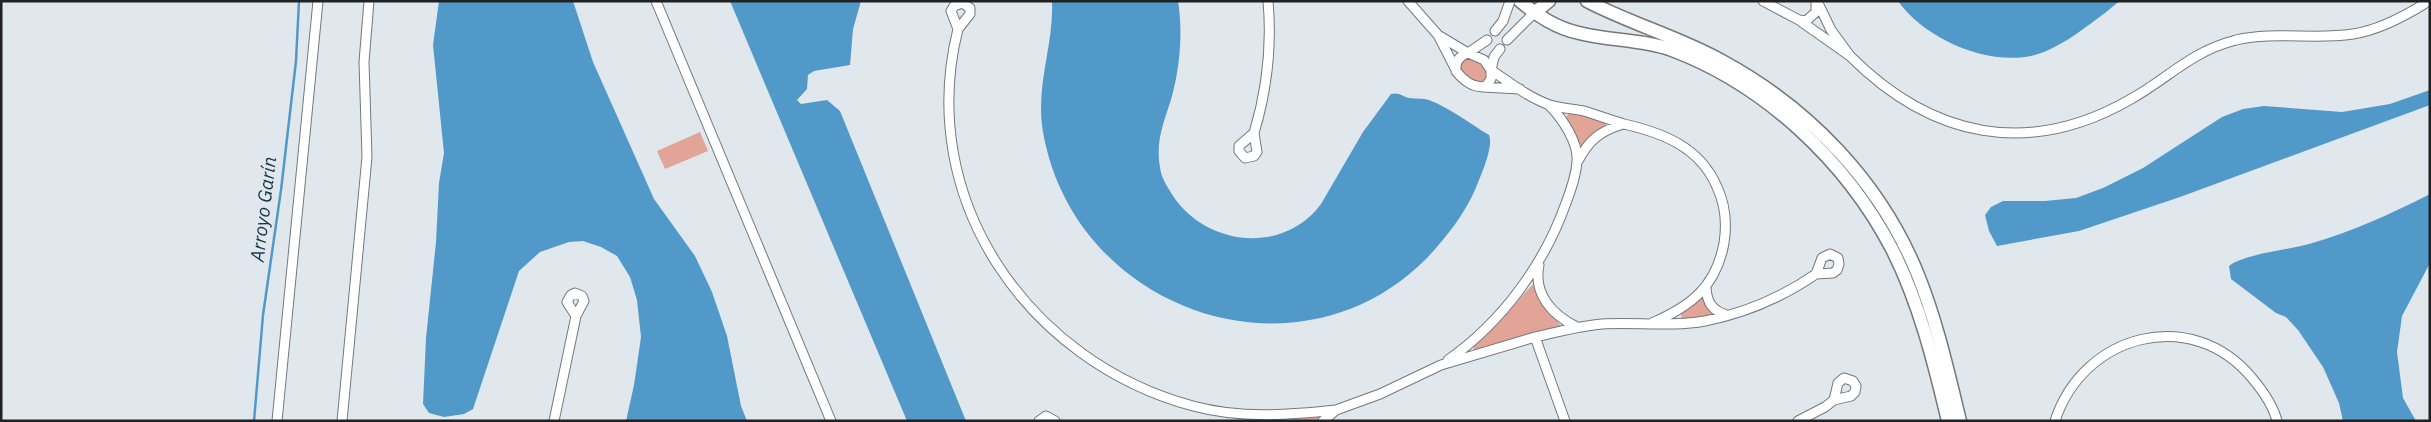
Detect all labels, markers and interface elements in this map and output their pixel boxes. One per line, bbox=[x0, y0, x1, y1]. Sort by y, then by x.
water label: Arroyo Garín bbox=[245, 155, 281, 264]

